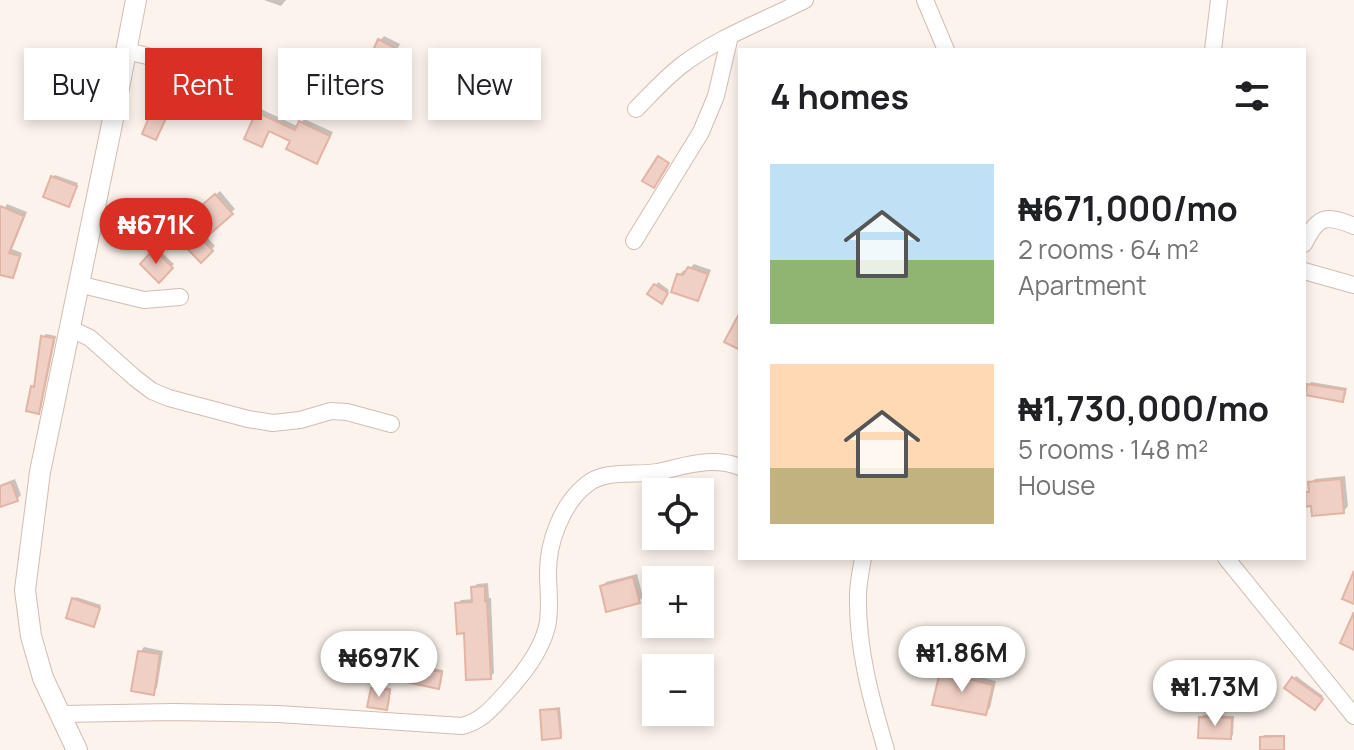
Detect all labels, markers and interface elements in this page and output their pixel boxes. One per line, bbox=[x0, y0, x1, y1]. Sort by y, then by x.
chip: Buy bbox=[24, 48, 129, 120]
chip: Rent bbox=[145, 48, 262, 120]
chip: Filters bbox=[278, 48, 412, 120]
chip: New bbox=[428, 48, 541, 120]
text: 4 homes bbox=[770, 73, 909, 119]
icon: filters bbox=[1230, 74, 1274, 118]
text: ₦671,000/mo bbox=[1018, 185, 1238, 231]
icon: home bbox=[834, 196, 930, 292]
pin: ₦671K bbox=[100, 198, 212, 266]
text: ₦671K bbox=[117, 206, 195, 242]
text: 2 rooms · 64 m² bbox=[1018, 231, 1199, 267]
text: Apartment bbox=[1018, 267, 1147, 303]
text: ₦1,730,000/mo bbox=[1018, 385, 1269, 431]
icon: home bbox=[834, 396, 930, 492]
text: 5 rooms · 148 m² bbox=[1018, 431, 1208, 467]
text: House bbox=[1018, 467, 1095, 503]
map controls bbox=[642, 478, 714, 726]
button: locate bbox=[642, 478, 714, 550]
button: + bbox=[642, 566, 714, 638]
pin: ₦1.86M bbox=[897, 626, 1027, 694]
pin: ₦697K bbox=[323, 631, 435, 699]
text: ₦1.86M bbox=[916, 634, 1008, 670]
text: ₦697K bbox=[338, 639, 420, 675]
button: − bbox=[642, 654, 714, 726]
pin: ₦1.73M bbox=[1150, 660, 1280, 728]
text: ₦1.73M bbox=[1171, 668, 1259, 704]

